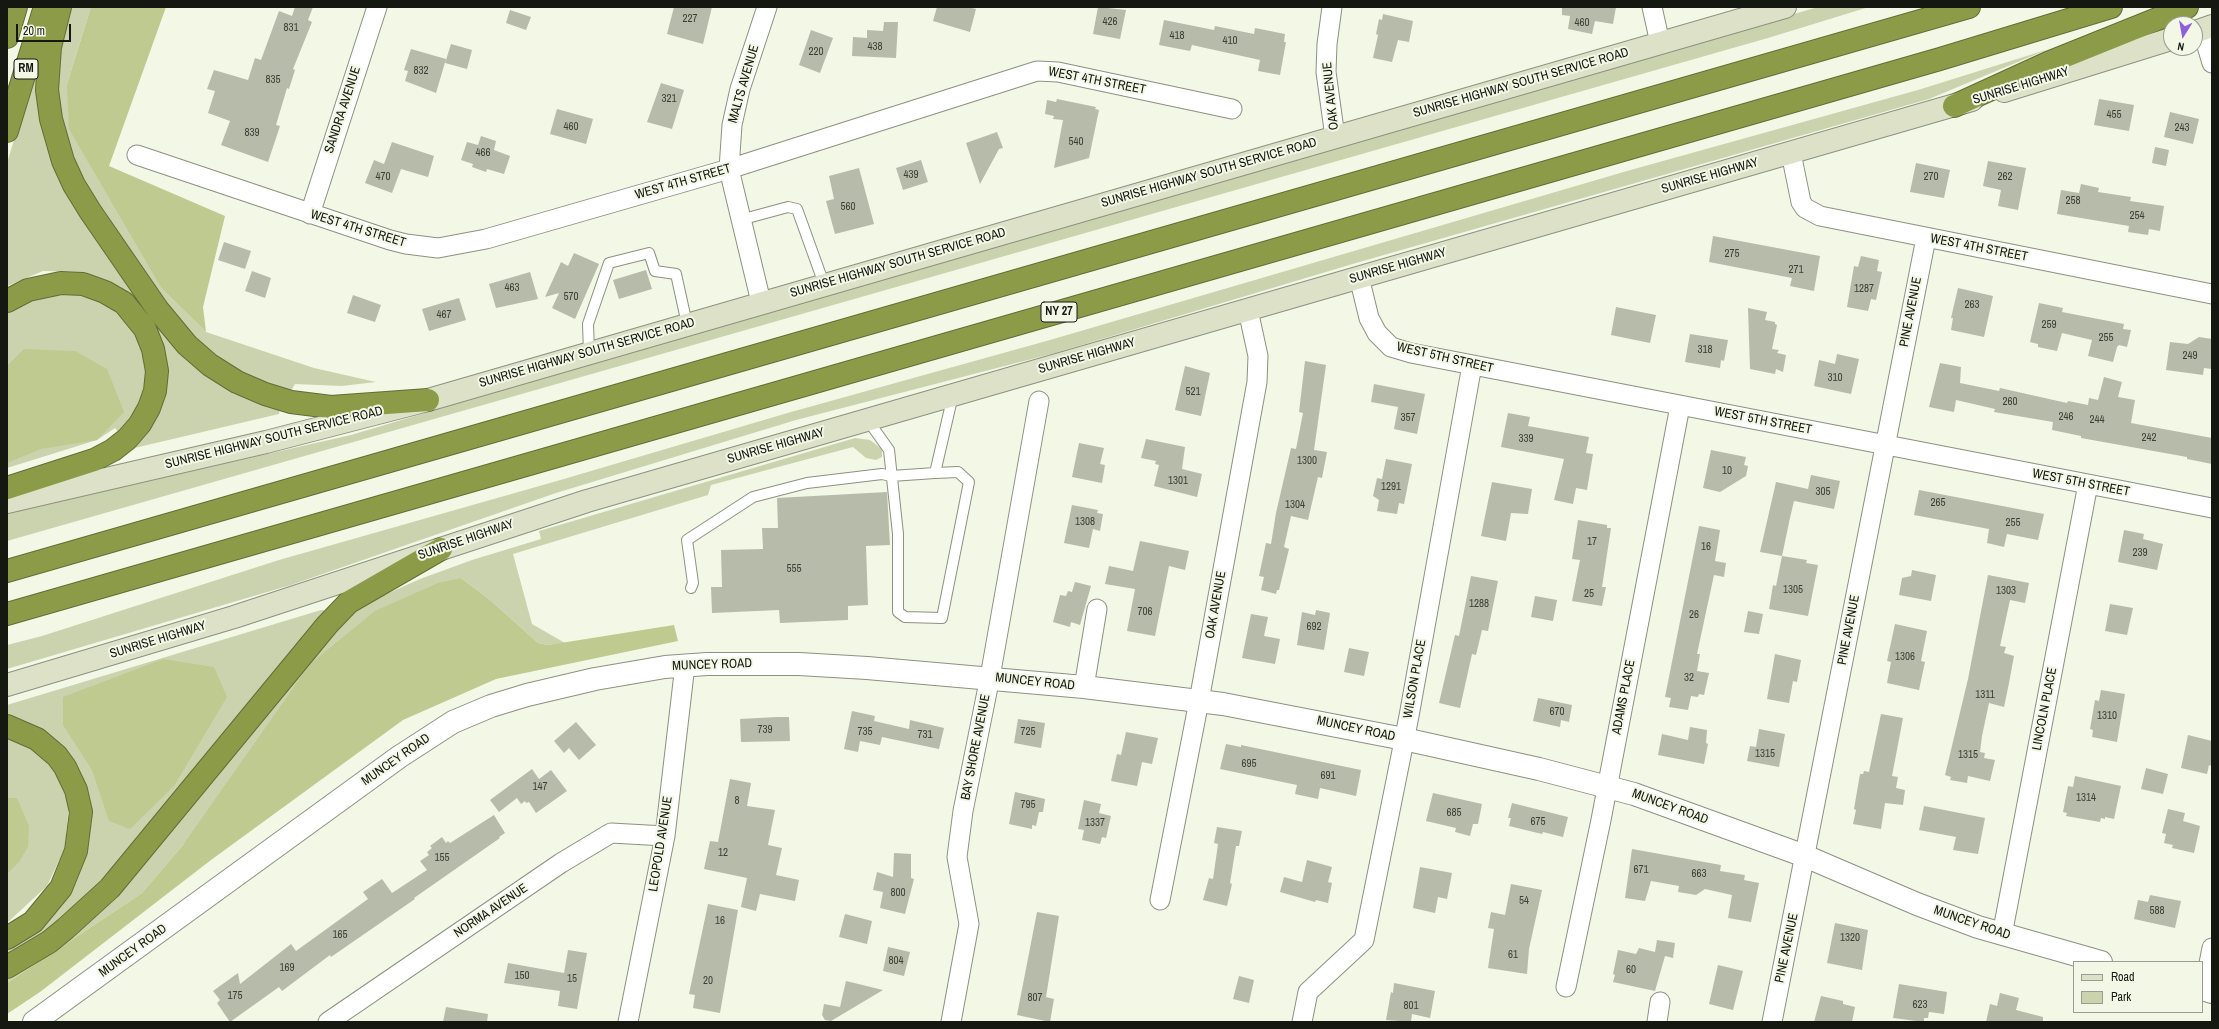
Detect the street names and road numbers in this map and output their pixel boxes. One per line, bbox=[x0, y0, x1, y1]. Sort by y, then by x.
street label: MALTS AVENUE bbox=[725, 43, 763, 125]
street label: SUNRISE HIGHWAY SOUTH SERVICE ROAD bbox=[1411, 45, 1631, 121]
road number: RM bbox=[14, 59, 38, 79]
street label: OAK AVENUE bbox=[1320, 61, 1342, 131]
street label: WEST 4TH STREET bbox=[1047, 64, 1147, 98]
street label: SUNRISE HIGHWAY bbox=[1971, 64, 2071, 108]
street label: SANDRA AVENUE bbox=[322, 65, 364, 155]
street label: SUNRISE HIGHWAY SOUTH SERVICE ROAD bbox=[1099, 135, 1319, 211]
street label: SUNRISE HIGHWAY bbox=[1660, 155, 1760, 197]
street label: WEST 4TH STREET bbox=[633, 161, 733, 203]
street label: WEST 4TH STREET bbox=[308, 207, 408, 251]
street label: SUNRISE HIGHWAY SOUTH SERVICE ROAD bbox=[788, 225, 1008, 301]
street label: WEST 4TH STREET bbox=[1929, 231, 2029, 265]
street label: SUNRISE HIGHWAY bbox=[1348, 245, 1448, 287]
street label: PINE AVENUE bbox=[1897, 276, 1925, 348]
road number: NY 27 bbox=[1041, 302, 1077, 322]
street label: SUNRISE HIGHWAY SOUTH SERVICE ROAD bbox=[477, 315, 697, 391]
street label: SUNRISE HIGHWAY bbox=[1037, 335, 1137, 377]
street label: WEST 5TH STREET bbox=[1395, 339, 1495, 377]
street label: SUNRISE HIGHWAY SOUTH SERVICE ROAD bbox=[164, 403, 384, 473]
street label: WEST 5TH STREET bbox=[1713, 404, 1813, 438]
street label: SUNRISE HIGHWAY bbox=[726, 425, 826, 467]
street label: WEST 5TH STREET bbox=[2031, 466, 2131, 500]
street label: SUNRISE HIGHWAY bbox=[416, 516, 516, 564]
street label: OAK AVENUE bbox=[1202, 570, 1230, 640]
street label: PINE AVENUE bbox=[1835, 594, 1863, 666]
street label: SUNRISE HIGHWAY bbox=[108, 618, 208, 662]
street label: WILSON PLACE bbox=[1400, 638, 1430, 720]
street label: MUNCEY ROAD bbox=[672, 656, 752, 674]
street label: ADAMS PLACE bbox=[1609, 658, 1639, 736]
street label: LINCOLN PLACE bbox=[2029, 666, 2061, 752]
street label: MUNCEY ROAD bbox=[994, 670, 1076, 694]
street label: BAY SHORE AVENUE bbox=[958, 693, 994, 801]
street label: MUNCEY ROAD bbox=[1315, 713, 1397, 745]
street label: MUNCEY ROAD bbox=[359, 731, 433, 789]
street label: MUNCEY ROAD bbox=[1630, 786, 1710, 828]
street label: LEOPOLD AVENUE bbox=[646, 795, 676, 893]
street label: NORMA AVENUE bbox=[451, 881, 531, 941]
street label: MUNCEY ROAD bbox=[1932, 903, 2012, 943]
street label: PINE AVENUE bbox=[1772, 912, 1802, 984]
street label: MUNCEY ROAD bbox=[96, 921, 170, 981]

